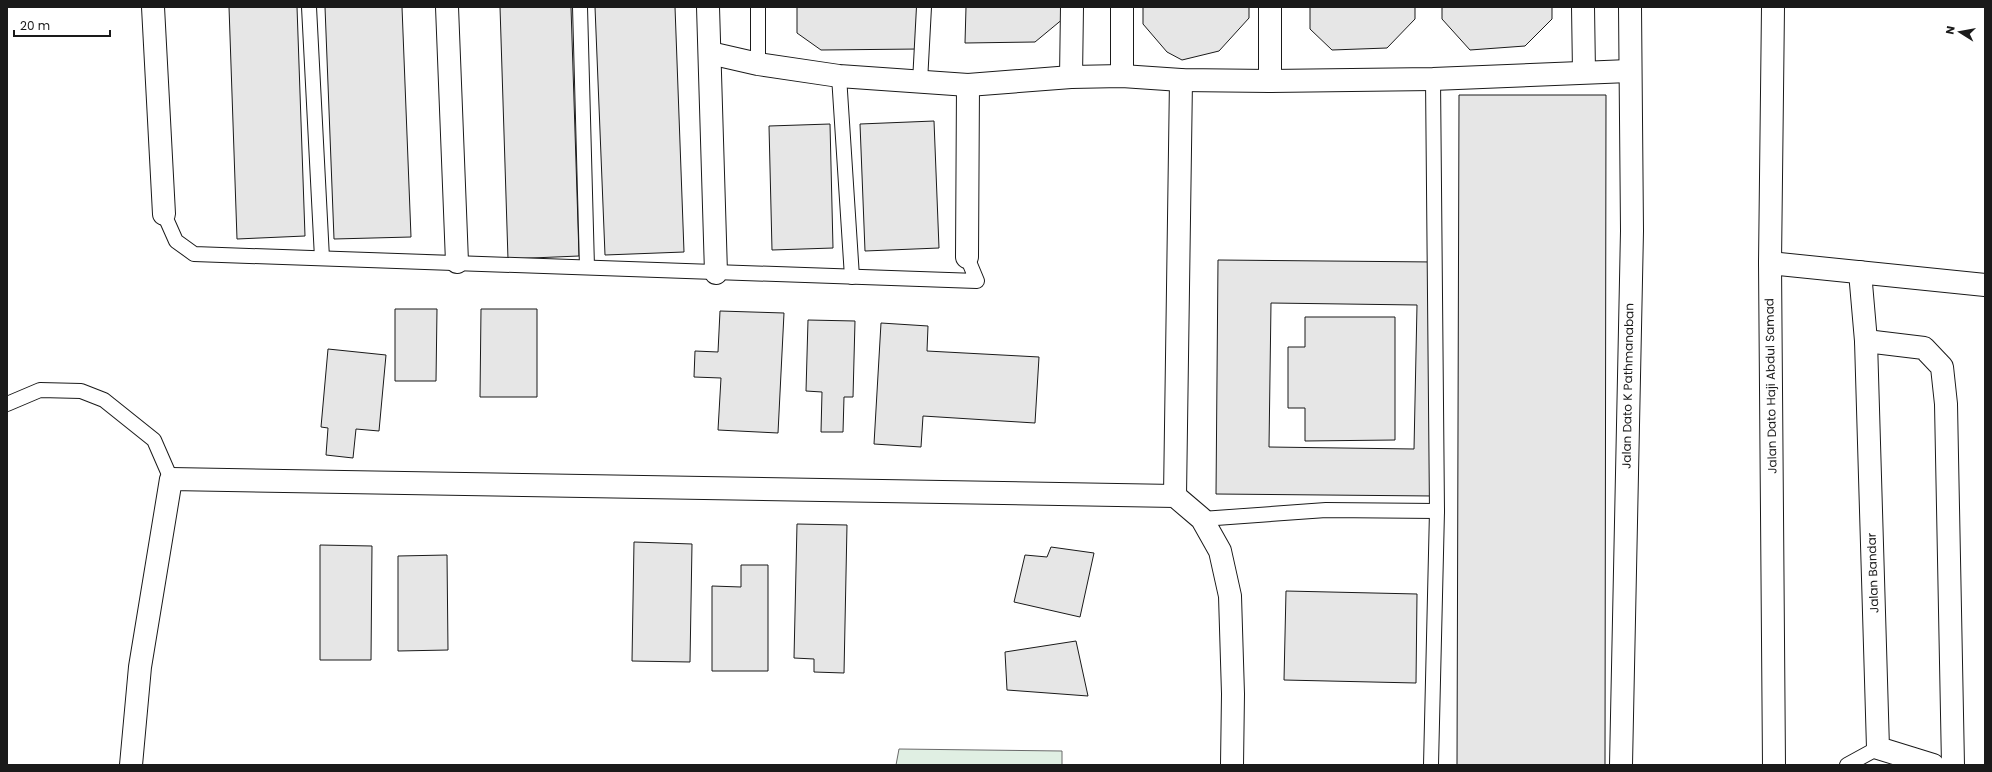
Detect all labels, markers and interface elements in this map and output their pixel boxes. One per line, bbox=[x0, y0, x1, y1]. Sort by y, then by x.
scale bar bbox=[14, 12, 110, 38]
north arrow bbox=[1940, 12, 1980, 52]
text: 20 m bbox=[20, 17, 50, 34]
text: N bbox=[1942, 25, 1959, 36]
street label: Jalan Dato Haji Abdul Samad bbox=[1760, 298, 1781, 474]
street label: Jalan Dato K Pathmanaban bbox=[1618, 303, 1637, 469]
street label: Jalan Bandar bbox=[1863, 532, 1882, 613]

